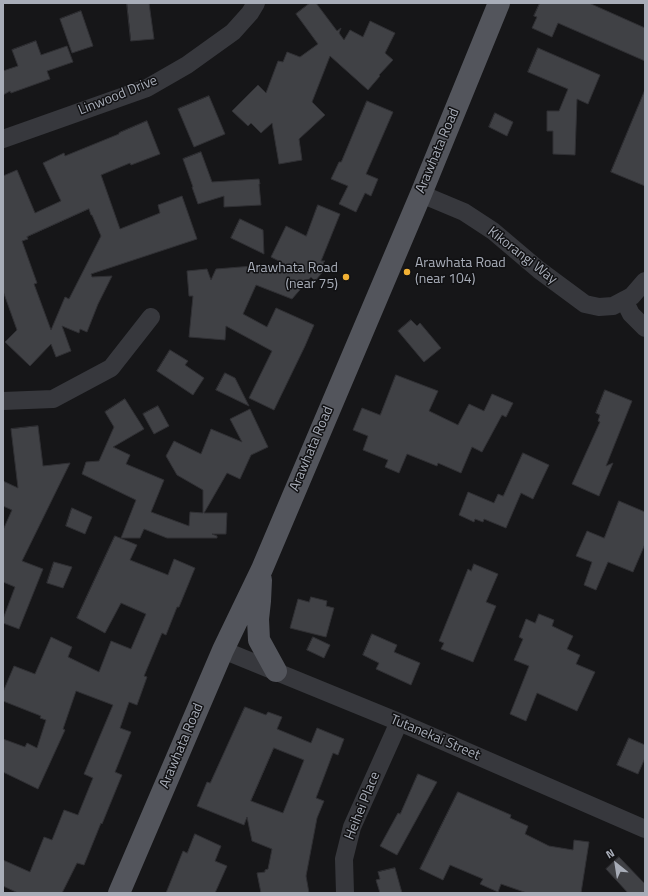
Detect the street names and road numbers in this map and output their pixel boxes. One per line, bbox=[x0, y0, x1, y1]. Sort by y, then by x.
street label: Linwood Drive bbox=[76, 73, 160, 119]
street label: Arawhata Road bbox=[413, 106, 463, 196]
street label: Kikorangi Way bbox=[484, 224, 560, 288]
street label: Arawhata Road bbox=[287, 404, 337, 494]
street label: Arawhata Road bbox=[157, 701, 207, 791]
street label: Tutanekai Street bbox=[388, 712, 482, 764]
street label: Heihei Place bbox=[342, 770, 384, 842]

